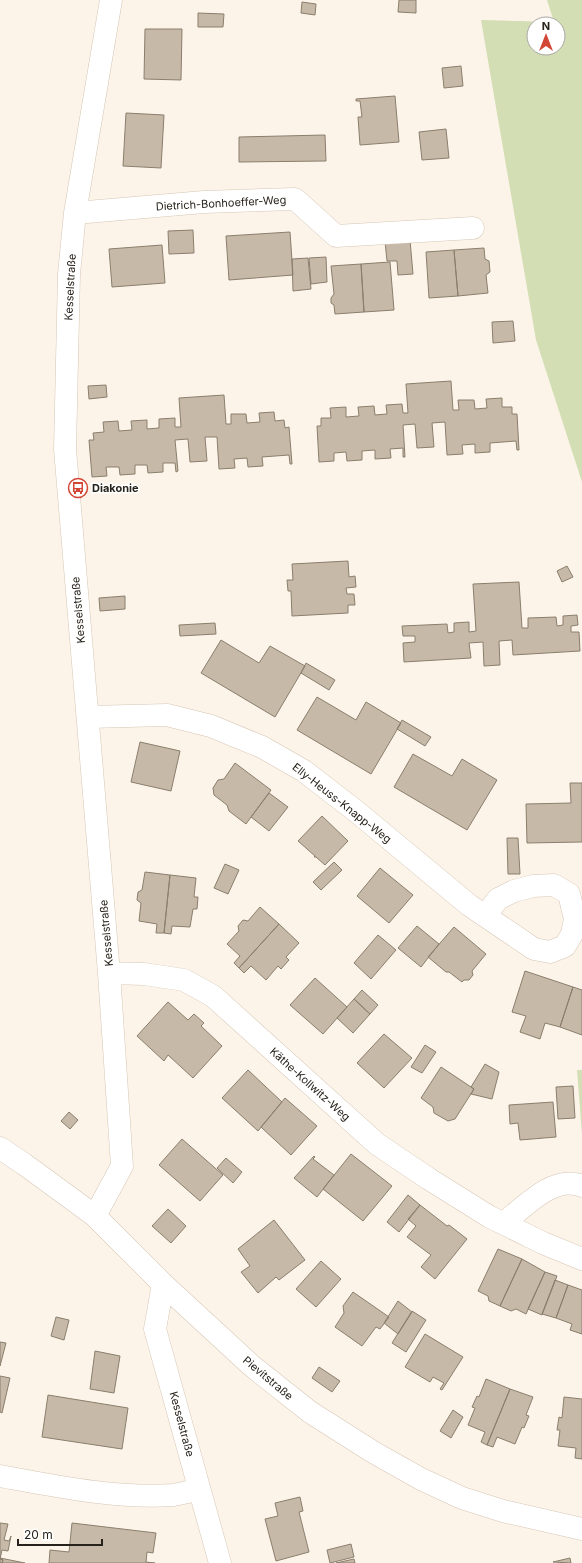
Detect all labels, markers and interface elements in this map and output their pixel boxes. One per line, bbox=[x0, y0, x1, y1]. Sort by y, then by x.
north arrow bbox=[526, 16, 566, 56]
text: N bbox=[542, 19, 550, 33]
street label: Dietrich-Bonhoeffer-Weg bbox=[155, 193, 287, 213]
street label: Kesselstraße bbox=[61, 253, 79, 321]
bus stop icon: Diakonie bbox=[67, 477, 89, 499]
place label: Diakonie bbox=[92, 481, 139, 495]
street label: Kesselstraße bbox=[68, 576, 88, 644]
street label: Elly-Heuss-Knapp-Weg bbox=[290, 760, 394, 846]
street label: Kesselstraße bbox=[96, 899, 116, 967]
street label: Käthe-Kollwitz-Weg bbox=[267, 1044, 353, 1124]
street label: Pievitstraße bbox=[240, 1353, 296, 1403]
street label: Kesselstraße bbox=[167, 1390, 197, 1458]
scale bar bbox=[18, 1521, 102, 1547]
text: 20 m bbox=[24, 1527, 53, 1542]

